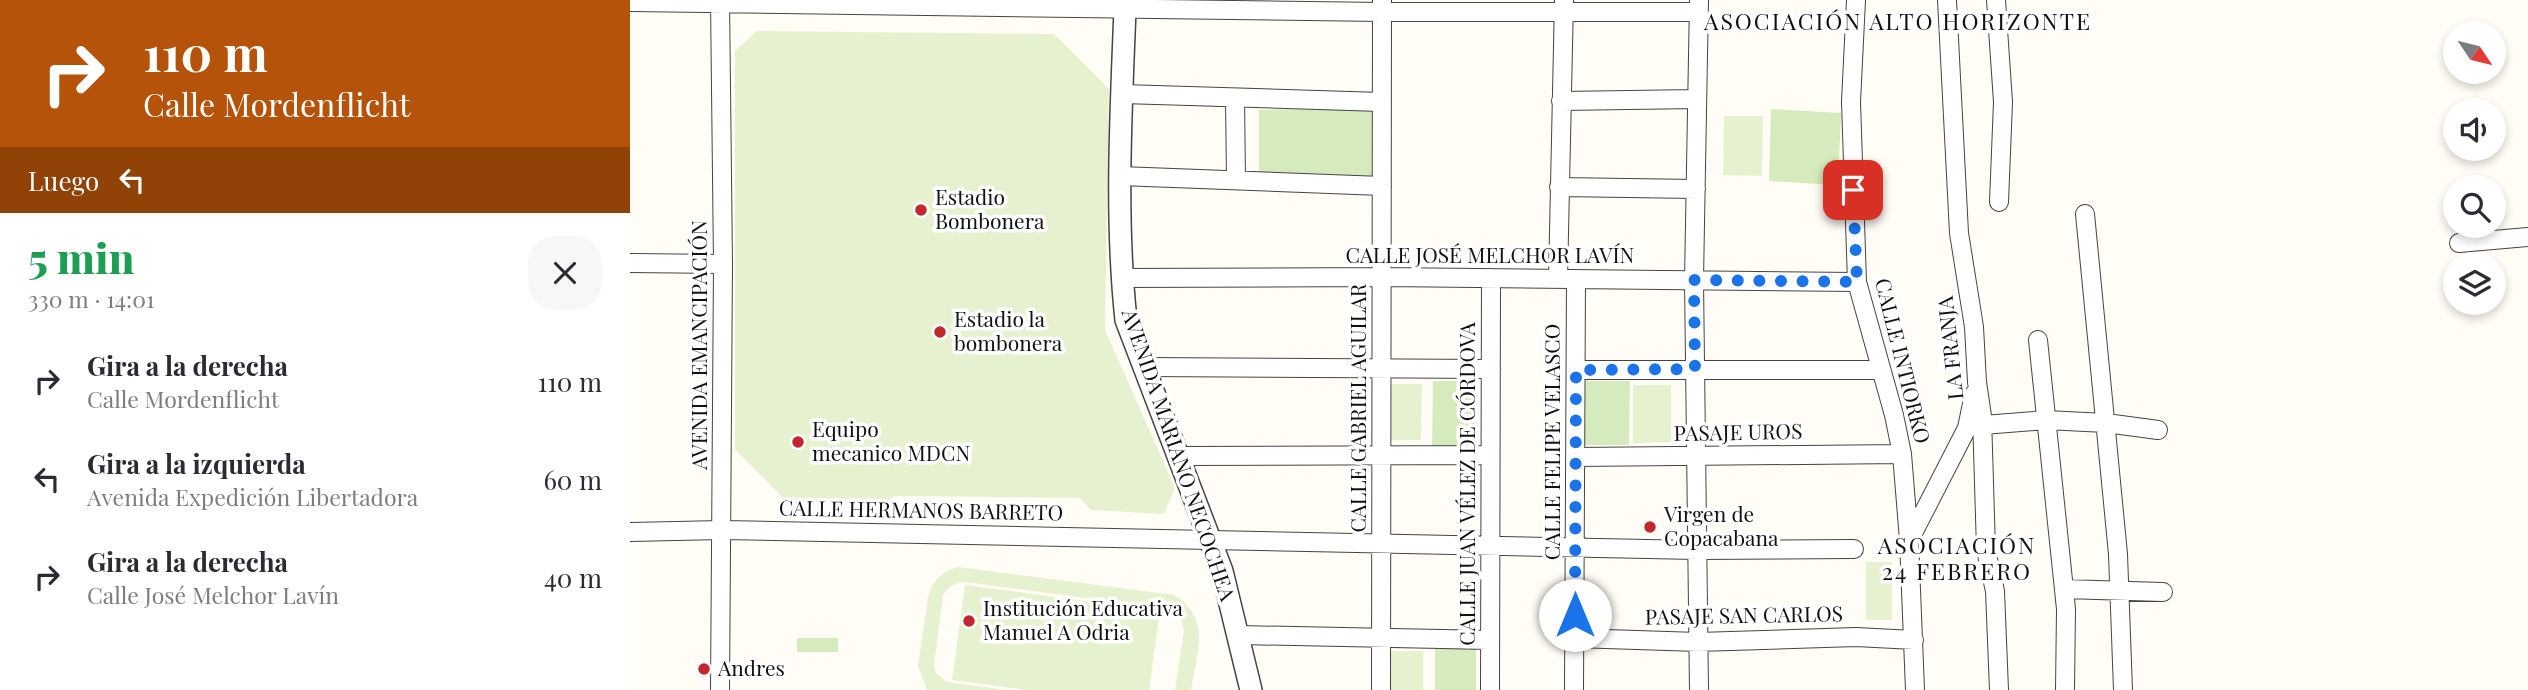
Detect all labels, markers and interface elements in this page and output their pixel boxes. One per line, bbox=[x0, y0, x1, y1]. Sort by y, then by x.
district label: ASOCIACIÓN ALTO HORIZONTE bbox=[1703, 5, 2092, 36]
text: 110 m bbox=[143, 19, 268, 84]
north arrow bbox=[2443, 21, 2506, 84]
map controls bbox=[2443, 21, 2506, 315]
icon: right bbox=[28, 28, 119, 119]
text: Calle Mordenflicht bbox=[143, 82, 410, 125]
button: sound bbox=[2443, 98, 2506, 161]
pin bbox=[1823, 160, 1883, 220]
icon: left bbox=[113, 161, 151, 199]
text: Luego bbox=[28, 163, 99, 198]
icon: arrive bbox=[1834, 171, 1872, 209]
button: search bbox=[2443, 175, 2506, 238]
place label: Estadio Bombonera bbox=[935, 182, 1045, 234]
marker: Estadio Bombonera bbox=[913, 202, 929, 218]
street label: AVENIDA EMANCIPACIÓN bbox=[684, 220, 712, 471]
text: 5 min bbox=[28, 229, 135, 285]
button: close bbox=[528, 236, 602, 310]
street label: CALLE JOSÉ MELCHOR LAVÍN bbox=[1346, 240, 1635, 268]
button: layers bbox=[2443, 252, 2506, 315]
street label: CALLE INTIORKO bbox=[1870, 275, 1938, 446]
text: 330 m · 14:01 bbox=[28, 283, 155, 314]
street label: CALLE GABRIEL AGUILAR bbox=[1343, 283, 1371, 532]
street label: LA FRANJA bbox=[1930, 294, 1968, 401]
street label: AVENIDA MARIANO NECOCHEA bbox=[1116, 303, 1243, 605]
place label: Estadio la bombonera bbox=[954, 304, 1063, 356]
street label: CALLE JUAN VÉLEZ DE CÓRDOVA bbox=[1452, 321, 1480, 646]
marker: Estadio la bombonera bbox=[932, 324, 948, 340]
street label: CALLE FELIPE VELASCO bbox=[1537, 324, 1565, 560]
text: Gira a la derecha bbox=[87, 348, 288, 383]
icon: right bbox=[28, 362, 66, 400]
text: 110 m bbox=[538, 364, 602, 399]
text: Calle Mordenflicht bbox=[87, 383, 279, 414]
place label: Equipo mecanico MDCN bbox=[812, 414, 970, 466]
street label: PASAJE UROS bbox=[1673, 416, 1803, 446]
marker: Equipo mecanico MDCN bbox=[790, 434, 806, 450]
text: Gira a la izquierda bbox=[87, 446, 306, 481]
icon: left bbox=[28, 460, 66, 498]
text: 60 m bbox=[543, 462, 602, 497]
text: Avenida Expedición Libertadora bbox=[87, 481, 418, 512]
street label: CALLE HERMANOS BARRETO bbox=[779, 493, 1064, 525]
place label: Virgen de Copacabana bbox=[1663, 499, 1779, 551]
marker: Virgen de Copacabana bbox=[1642, 519, 1658, 535]
district label: ASOCIACIÓN 24 FEBRERO bbox=[1877, 529, 2036, 586]
text: Gira a la derecha bbox=[87, 544, 288, 579]
icon: right bbox=[28, 558, 66, 596]
text: 40 m bbox=[544, 560, 602, 595]
position arrow bbox=[1538, 578, 1612, 652]
text: Calle José Melchor Lavín bbox=[87, 579, 339, 610]
place label: Institución Educativa Manuel A Odria bbox=[983, 593, 1183, 645]
street label: PASAJE SAN CARLOS bbox=[1645, 598, 1843, 630]
marker: Institución Educativa Manuel A Odria bbox=[961, 613, 977, 629]
place label: Andres bbox=[717, 653, 785, 681]
marker: Andres bbox=[696, 661, 712, 677]

